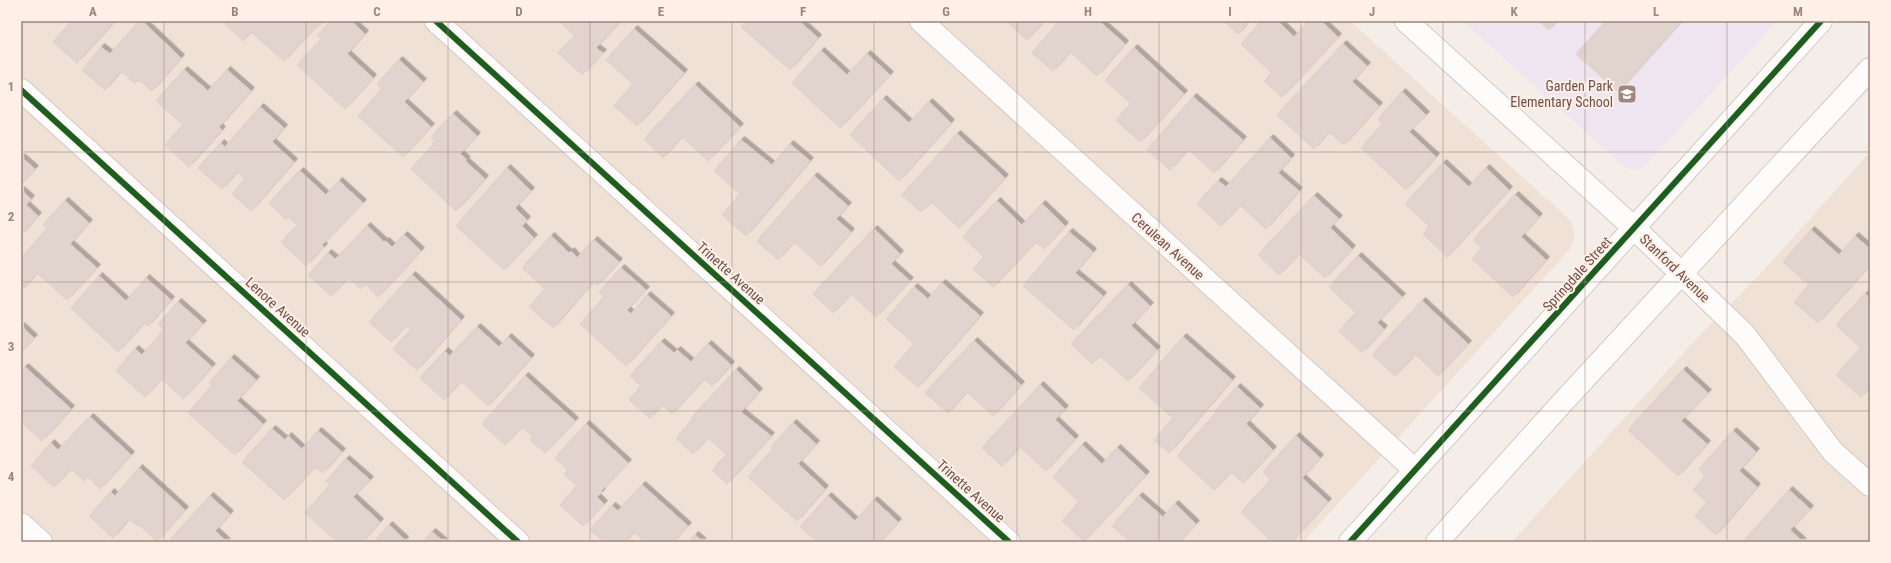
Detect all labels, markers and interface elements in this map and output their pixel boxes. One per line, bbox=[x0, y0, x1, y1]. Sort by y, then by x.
text: A bbox=[89, 4, 97, 19]
text: B bbox=[231, 4, 239, 19]
text: C bbox=[373, 4, 381, 19]
text: D bbox=[515, 4, 523, 19]
text: E bbox=[658, 4, 665, 19]
text: F bbox=[800, 4, 806, 19]
text: G bbox=[942, 4, 950, 19]
text: H bbox=[1084, 4, 1092, 19]
text: I bbox=[1228, 4, 1232, 19]
text: J bbox=[1369, 4, 1375, 19]
text: K bbox=[1510, 4, 1518, 19]
text: L bbox=[1653, 4, 1659, 19]
text: M bbox=[1793, 4, 1803, 19]
place label: Garden Park Elementary School bbox=[1510, 78, 1614, 110]
text: 1 bbox=[8, 79, 14, 94]
school or university icon: Garden Park Elementary School bbox=[1616, 83, 1638, 105]
text: 2 bbox=[8, 209, 15, 224]
street label: Cerulean Avenue bbox=[1128, 209, 1208, 283]
street label: Stanford Avenue bbox=[1637, 231, 1714, 306]
street label: Springdale Street bbox=[1539, 233, 1615, 315]
street label: Trinette Avenue bbox=[694, 238, 769, 308]
street label: Lenore Avenue bbox=[242, 274, 314, 340]
text: 3 bbox=[8, 339, 14, 354]
street label: Trinette Avenue bbox=[934, 456, 1009, 526]
text: 4 bbox=[8, 469, 15, 484]

